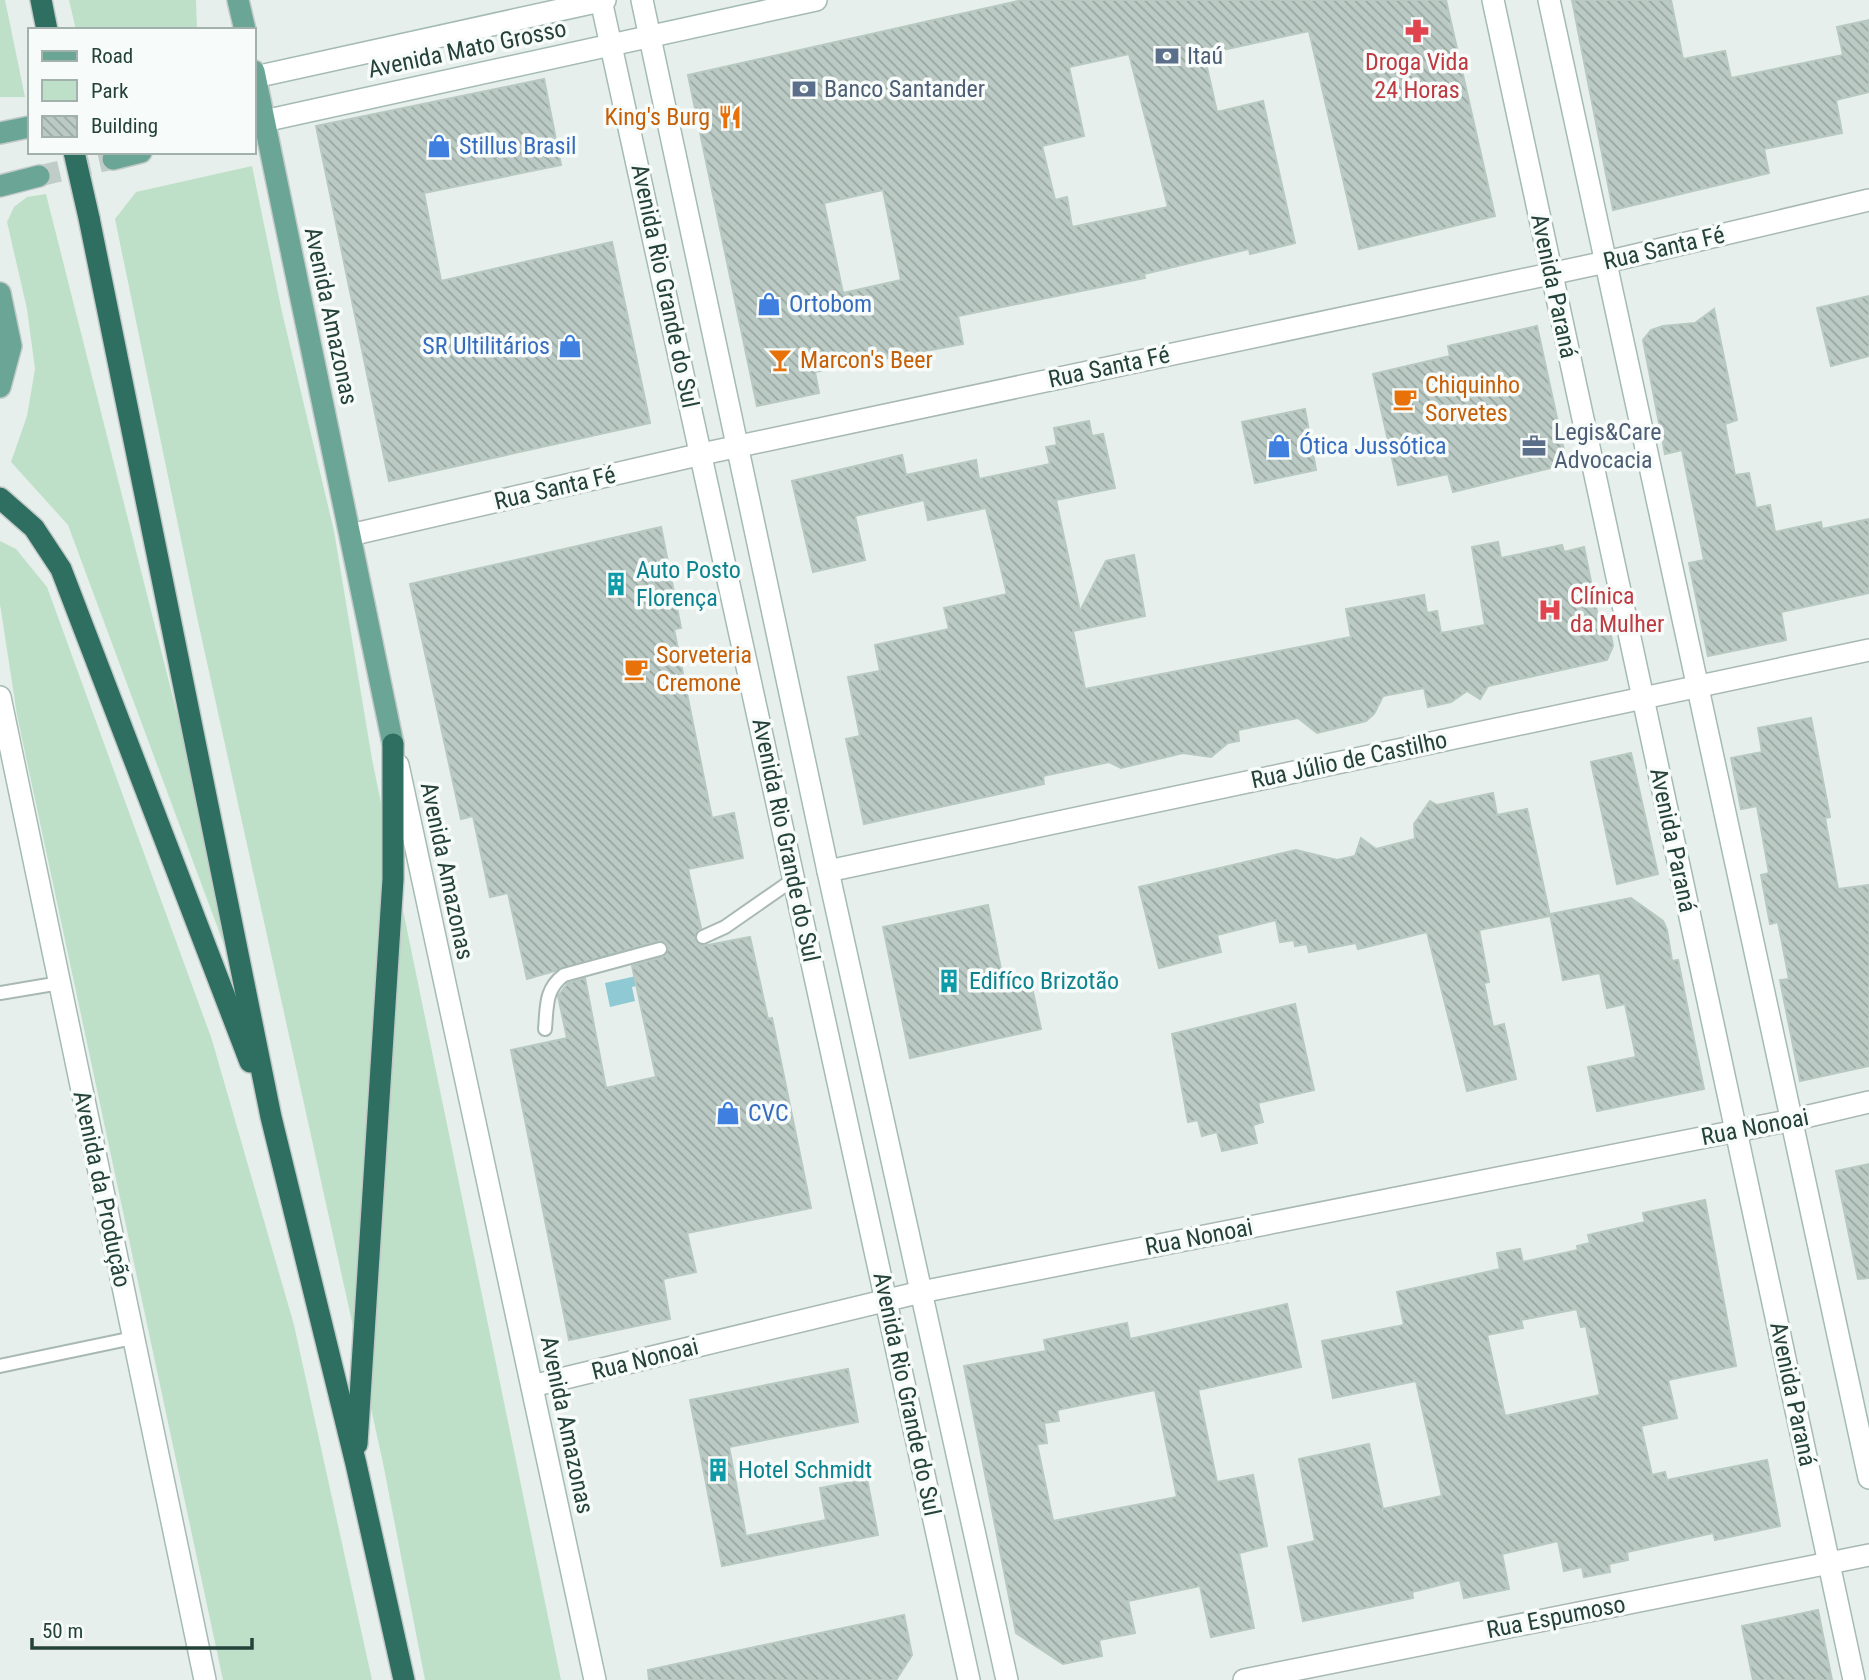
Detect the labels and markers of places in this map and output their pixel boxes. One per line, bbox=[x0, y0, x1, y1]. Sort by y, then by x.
pharmacy icon: Droga Vida 24 Horas bbox=[1403, 17, 1431, 45]
bank icon: Itaú bbox=[1153, 42, 1181, 70]
place label: Itaú bbox=[1187, 42, 1223, 70]
place label: Droga Vida 24 Horas bbox=[1365, 48, 1469, 104]
bank icon: Banco Santander bbox=[790, 75, 818, 103]
place label: Banco Santander bbox=[824, 75, 985, 103]
place label: King's Burg bbox=[605, 103, 710, 131]
restaurant icon: King's Burg bbox=[716, 103, 744, 131]
shop icon: Stillus Brasil bbox=[425, 132, 453, 160]
place label: Stillus Brasil bbox=[459, 132, 577, 160]
shop icon: Ortobom bbox=[755, 290, 783, 318]
place label: Ortobom bbox=[789, 290, 872, 318]
place label: SR Ultilitários bbox=[422, 332, 550, 360]
shop icon: SR Ultilitários bbox=[556, 332, 584, 360]
bar icon: Marcon's Beer bbox=[766, 346, 794, 374]
place label: Marcon's Beer bbox=[800, 346, 933, 374]
place label: Chiquinho Sorvetes bbox=[1425, 371, 1520, 427]
cafe icon: Chiquinho Sorvetes bbox=[1391, 385, 1419, 413]
place label: Legis&Care Advocacia bbox=[1554, 418, 1661, 474]
shop icon: Ótica Jussótica bbox=[1265, 432, 1293, 460]
place label: Ótica Jussótica bbox=[1299, 432, 1446, 460]
office icon: Legis&Care Advocacia bbox=[1520, 432, 1548, 460]
place label: Auto Posto Florença bbox=[636, 556, 741, 612]
building icon: Auto Posto Florença bbox=[602, 570, 630, 598]
place label: Clínica da Mulher bbox=[1570, 582, 1664, 638]
hospital icon: Clínica da Mulher bbox=[1536, 596, 1564, 624]
place label: Sorveteria Cremone bbox=[656, 641, 752, 697]
cafe icon: Sorveteria Cremone bbox=[622, 655, 650, 683]
building icon: Edifíco Brizotão bbox=[935, 967, 963, 995]
place label: Edifíco Brizotão bbox=[969, 967, 1119, 995]
shop icon: CVC bbox=[714, 1099, 742, 1127]
place label: CVC bbox=[748, 1099, 789, 1127]
building icon: Hotel Schmidt bbox=[704, 1456, 732, 1484]
place label: Hotel Schmidt bbox=[738, 1456, 872, 1484]

